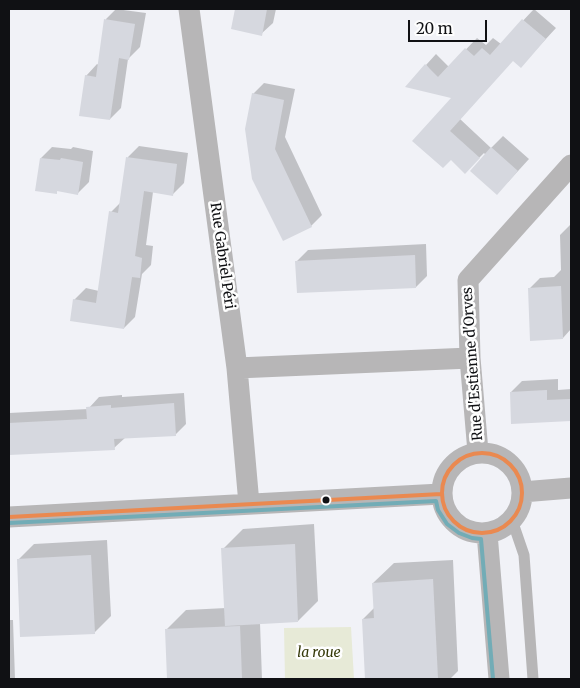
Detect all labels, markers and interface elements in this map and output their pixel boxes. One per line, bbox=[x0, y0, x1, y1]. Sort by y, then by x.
scale bar bbox=[410, 10, 489, 42]
text: 20 m bbox=[416, 19, 453, 38]
street label: Rue Gabriel Péri bbox=[206, 202, 238, 310]
street label: Rue d'Estienne d'Orves bbox=[459, 287, 487, 441]
unlabelled marker bbox=[321, 495, 331, 505]
park label: la roue bbox=[297, 645, 341, 661]

